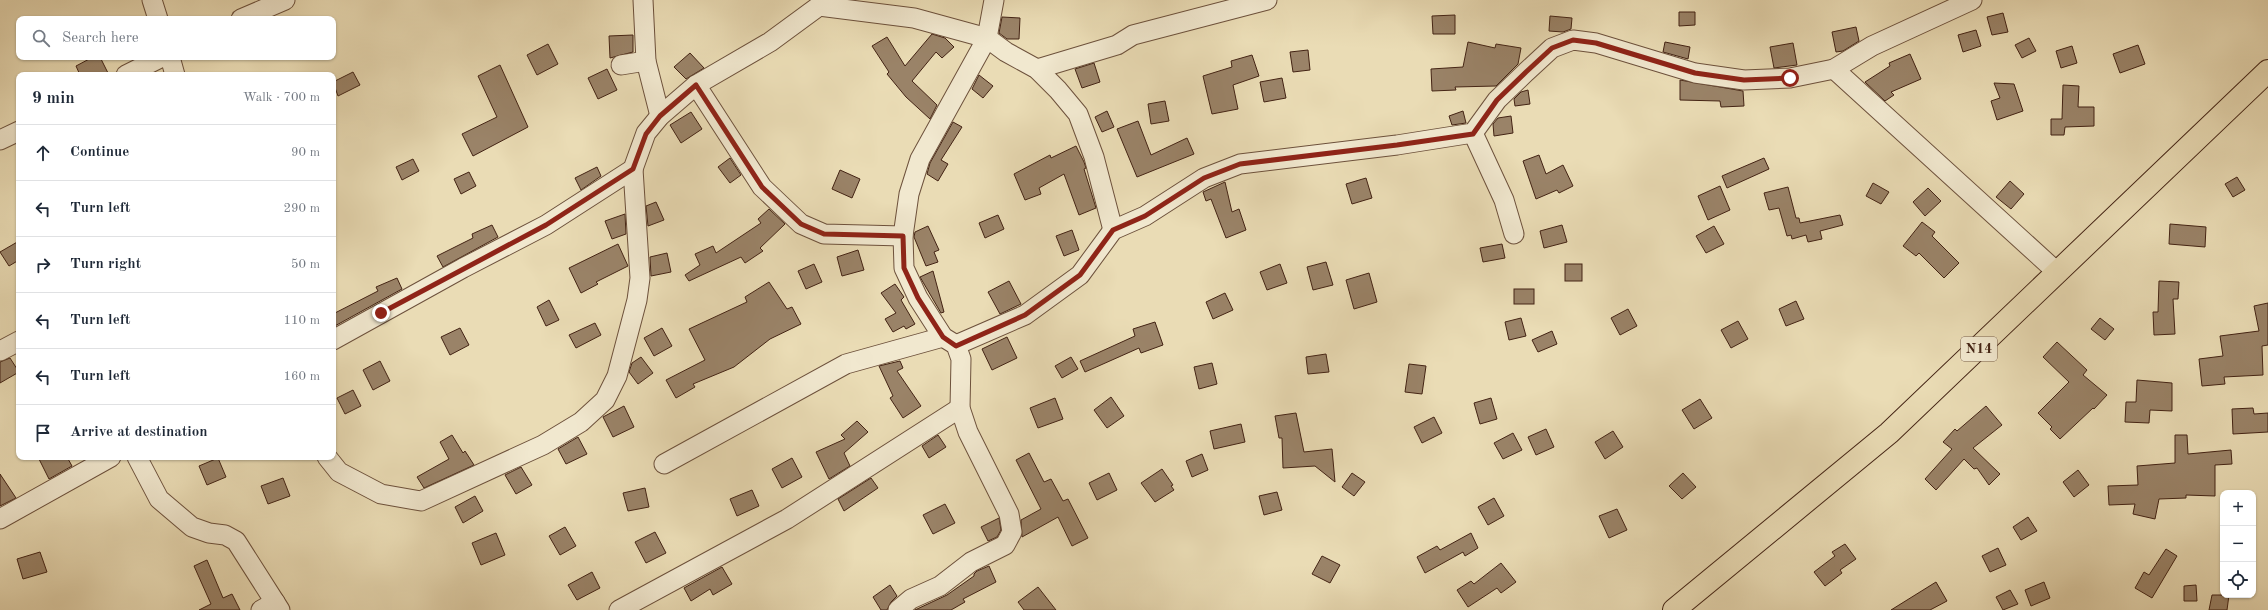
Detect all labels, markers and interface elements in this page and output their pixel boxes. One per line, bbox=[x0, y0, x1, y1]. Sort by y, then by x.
search box bbox=[16, 16, 336, 60]
icon: search bbox=[30, 27, 52, 49]
text: Search here bbox=[62, 31, 139, 46]
route start bbox=[1781, 69, 1799, 87]
text: 9 min bbox=[32, 90, 75, 107]
text: Walk · 700 m bbox=[243, 91, 320, 104]
icon: ahead bbox=[32, 142, 54, 164]
text: Continue bbox=[70, 145, 129, 160]
text: 90 m bbox=[291, 146, 320, 159]
icon: left bbox=[32, 198, 54, 220]
text: Turn left bbox=[70, 201, 130, 216]
text: 290 m bbox=[283, 202, 320, 215]
icon: right bbox=[32, 254, 54, 276]
text: Turn right bbox=[70, 257, 141, 272]
text: 50 m bbox=[291, 258, 320, 271]
route end bbox=[372, 304, 390, 322]
icon: left bbox=[32, 310, 54, 332]
text: Turn left bbox=[70, 313, 130, 328]
text: 110 m bbox=[283, 314, 320, 327]
road number: N14 bbox=[1961, 337, 1997, 361]
icon: left bbox=[32, 366, 54, 388]
text: Turn left bbox=[70, 369, 130, 384]
text: 160 m bbox=[283, 370, 320, 383]
icon: arrive bbox=[32, 422, 54, 444]
text: Arrive at destination bbox=[70, 425, 208, 440]
map controls bbox=[2220, 490, 2256, 598]
button: + bbox=[2220, 490, 2256, 526]
button: − bbox=[2220, 526, 2256, 562]
button: locate bbox=[2220, 562, 2256, 598]

